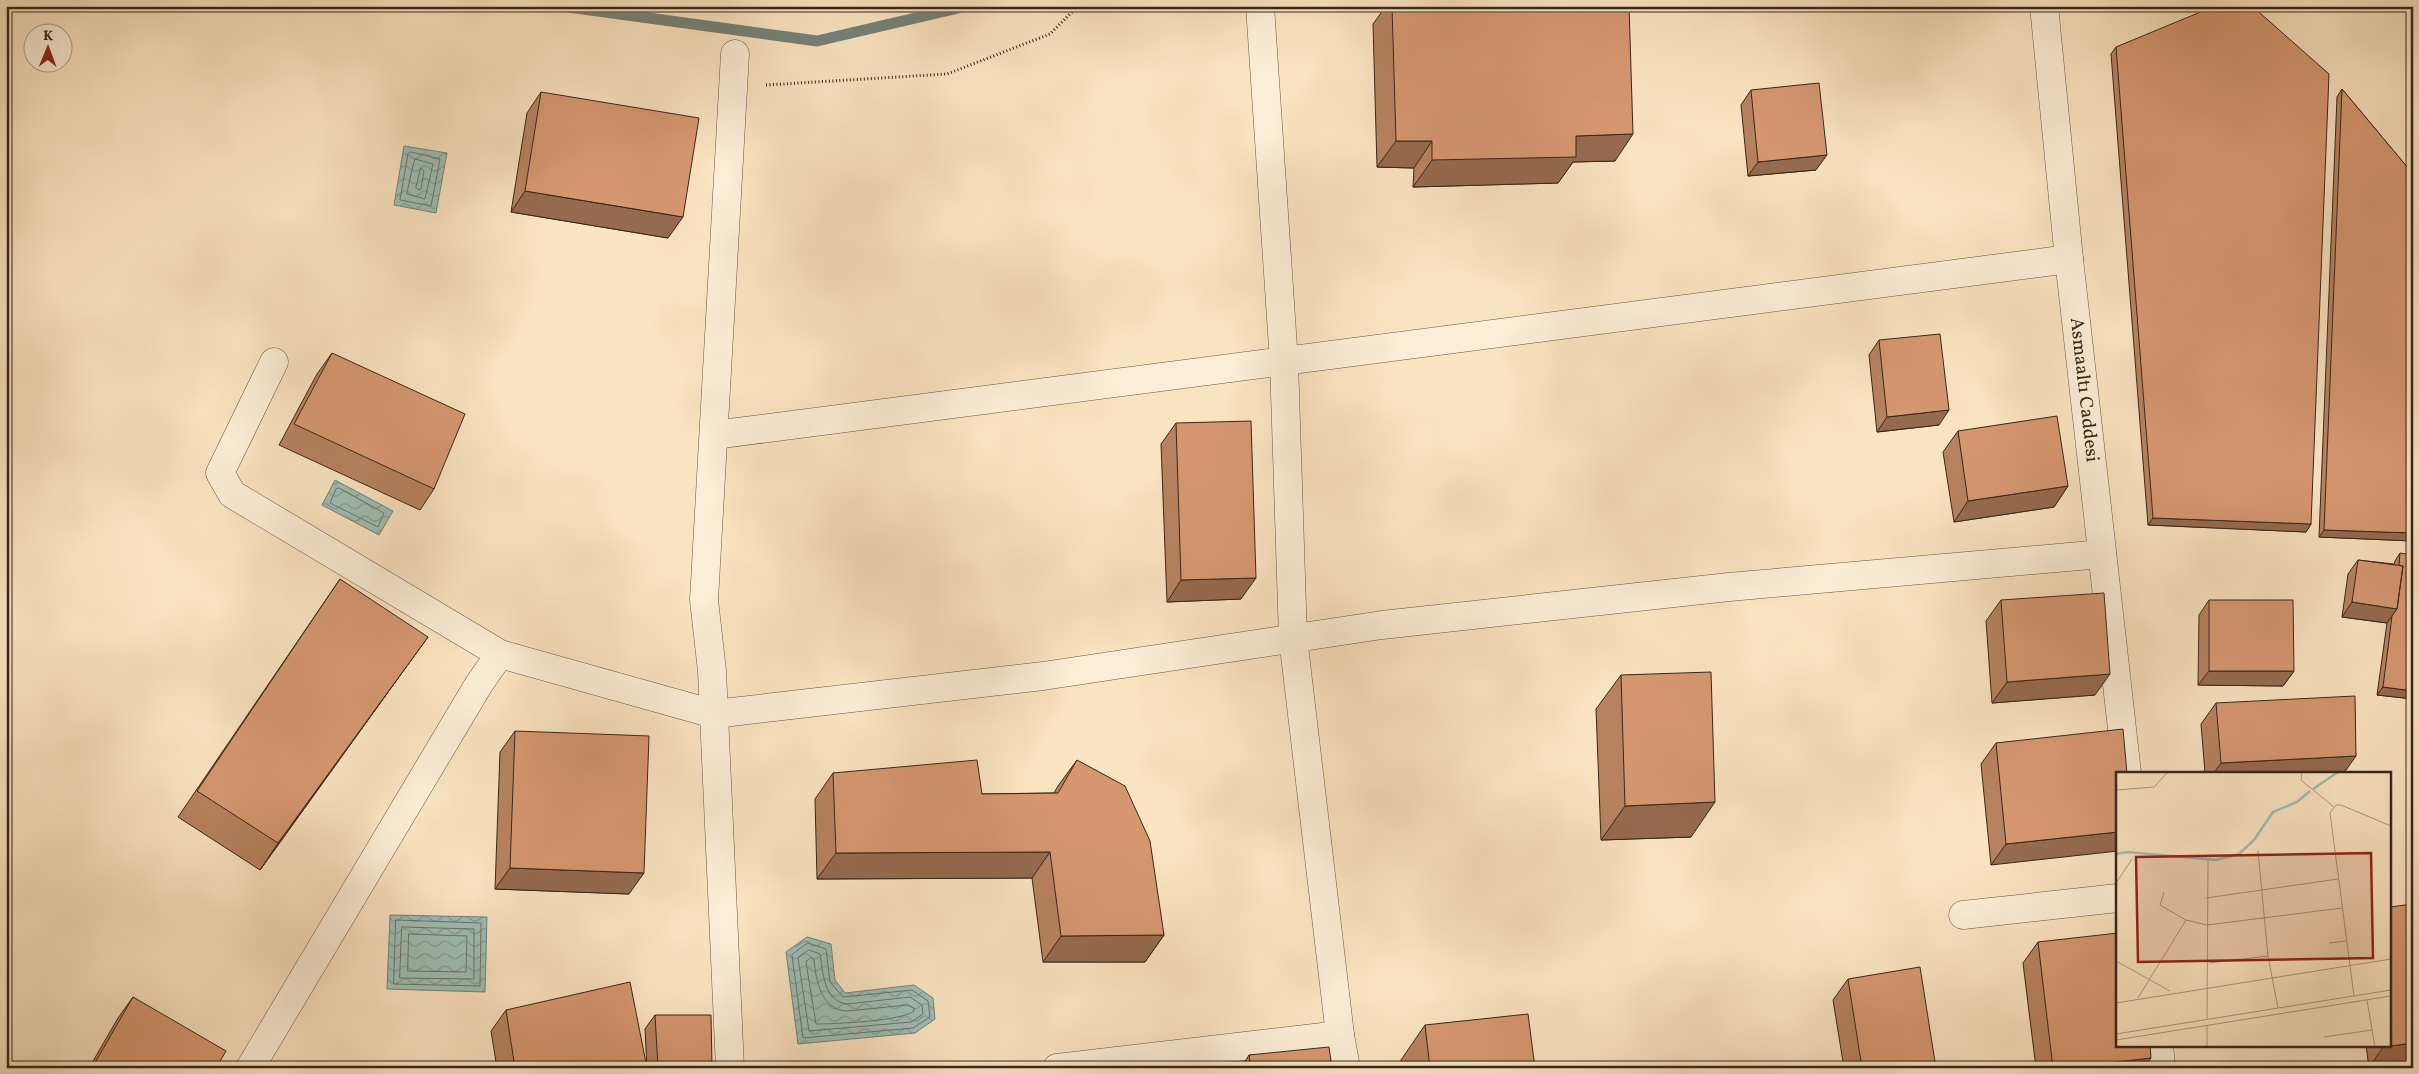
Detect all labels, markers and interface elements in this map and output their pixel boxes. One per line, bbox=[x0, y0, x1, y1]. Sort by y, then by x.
north arrow bbox=[22, 22, 72, 72]
text: K bbox=[43, 27, 53, 46]
street label: Asmaaltı Caddesi bbox=[2063, 316, 2105, 464]
inset map bbox=[2116, 772, 2392, 1046]

